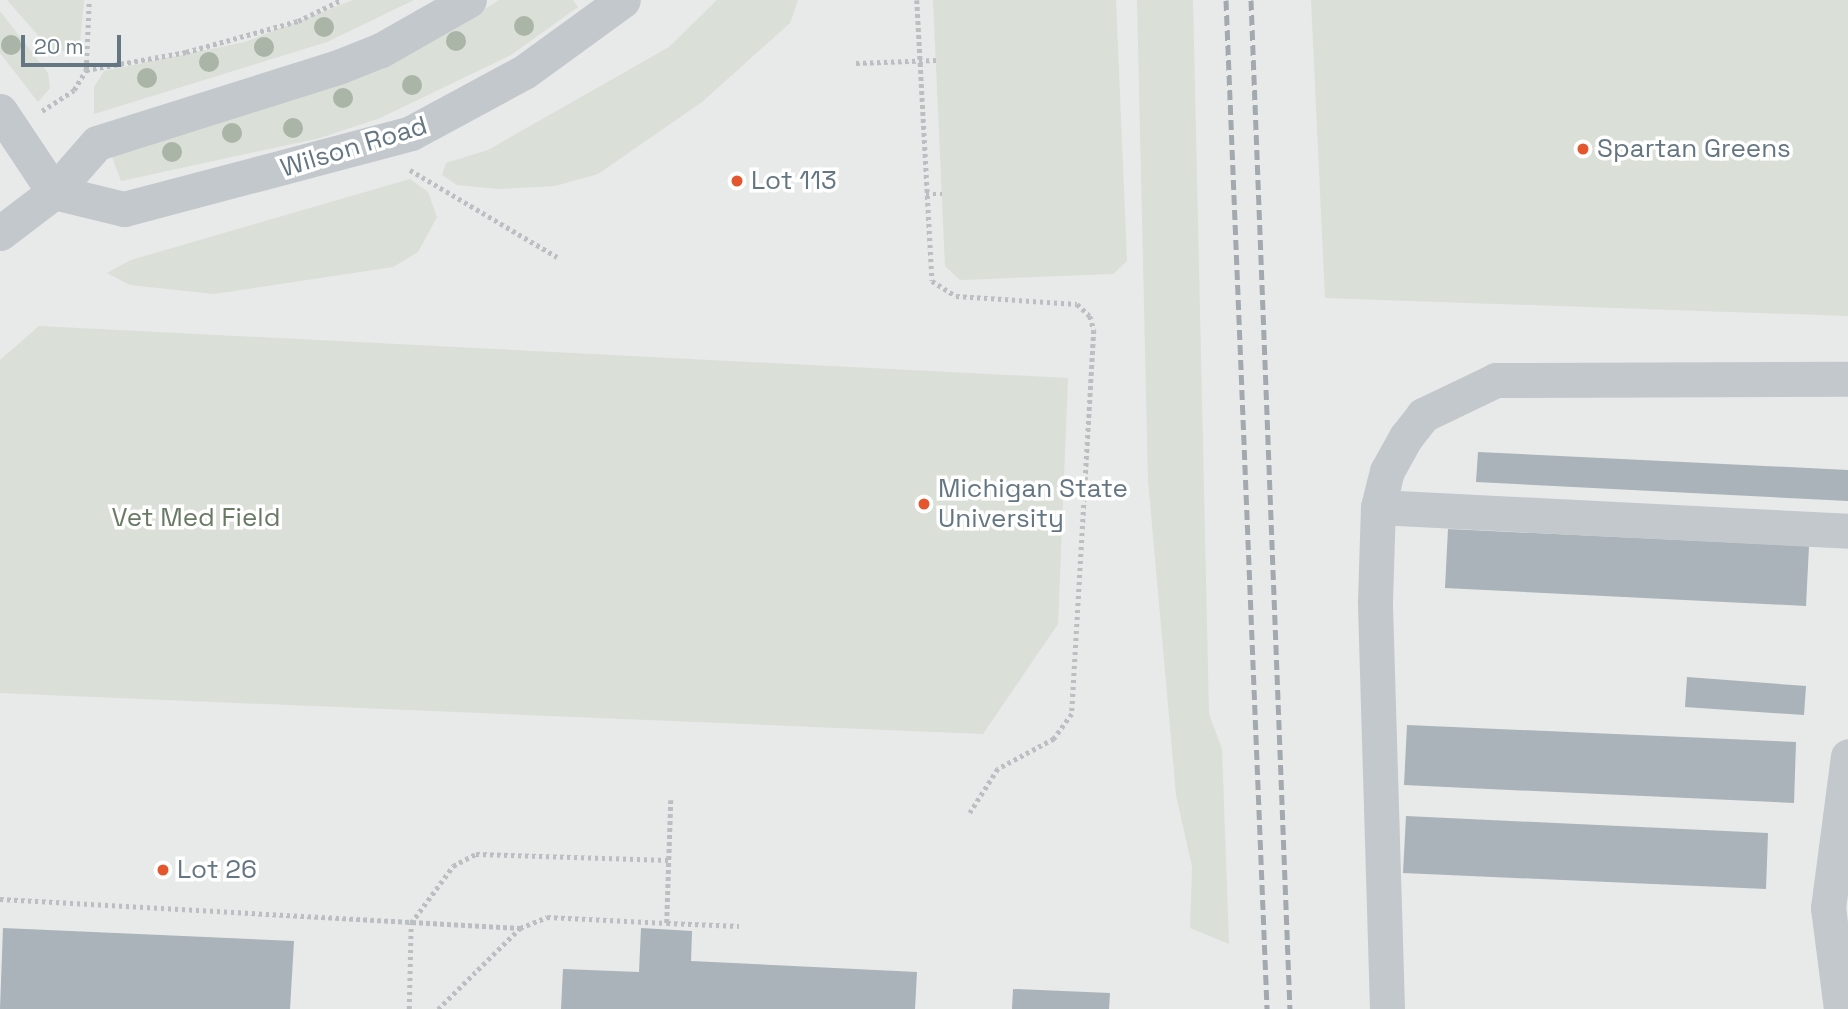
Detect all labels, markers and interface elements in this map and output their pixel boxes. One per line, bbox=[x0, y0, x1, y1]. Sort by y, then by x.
scale bar bbox=[24, 21, 124, 65]
text: 20 m bbox=[34, 33, 84, 60]
street label: Wilson Road bbox=[277, 110, 431, 184]
place label: Spartan Greens bbox=[1597, 133, 1791, 165]
marker: Spartan Greens bbox=[1575, 141, 1591, 157]
place label: Lot 113 bbox=[751, 165, 837, 197]
marker: Lot 113 bbox=[729, 173, 745, 189]
place label: Michigan State University bbox=[938, 473, 1128, 534]
marker: Michigan State University bbox=[916, 496, 932, 512]
park label: Vet Med Field bbox=[112, 502, 280, 534]
place label: Lot 26 bbox=[177, 854, 257, 886]
marker: Lot 26 bbox=[155, 862, 171, 878]

